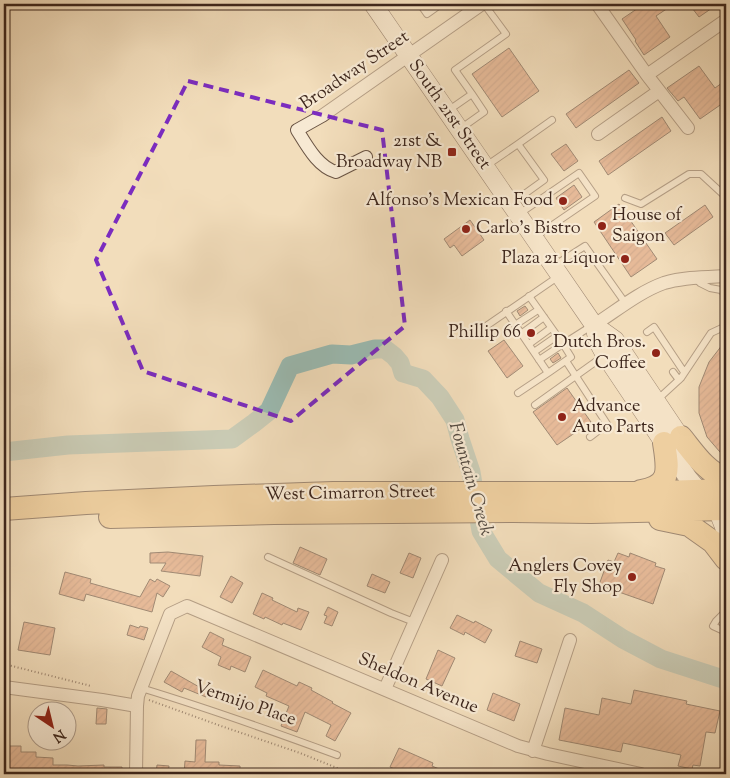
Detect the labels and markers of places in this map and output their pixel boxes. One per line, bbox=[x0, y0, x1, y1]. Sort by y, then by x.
place label: 21st & Broadway NB bbox=[336, 129, 442, 176]
marker: 21st & Broadway NB bbox=[446, 146, 458, 158]
place label: Alfonso's Mexican Food bbox=[366, 188, 553, 214]
marker: Alfonso's Mexican Food bbox=[557, 195, 569, 207]
place label: House of Saigon bbox=[612, 203, 683, 250]
place label: Carlo's Bistro bbox=[476, 216, 581, 242]
marker: House of Saigon bbox=[596, 220, 608, 232]
marker: Carlo's Bistro bbox=[460, 223, 472, 235]
place label: Plaza 21 Liquor bbox=[501, 246, 615, 272]
marker: Plaza 21 Liquor bbox=[619, 253, 631, 265]
place label: Phillip 66 bbox=[448, 320, 521, 346]
marker: Phillip 66 bbox=[525, 327, 537, 339]
place label: Dutch Bros. Coffee bbox=[553, 330, 646, 377]
marker: Dutch Bros. Coffee bbox=[650, 347, 662, 359]
place label: Advance Auto Parts bbox=[572, 394, 654, 441]
marker: Advance Auto Parts bbox=[556, 411, 568, 423]
place label: Anglers Covey Fly Shop bbox=[508, 554, 622, 601]
marker: Anglers Covey Fly Shop bbox=[626, 571, 638, 583]

